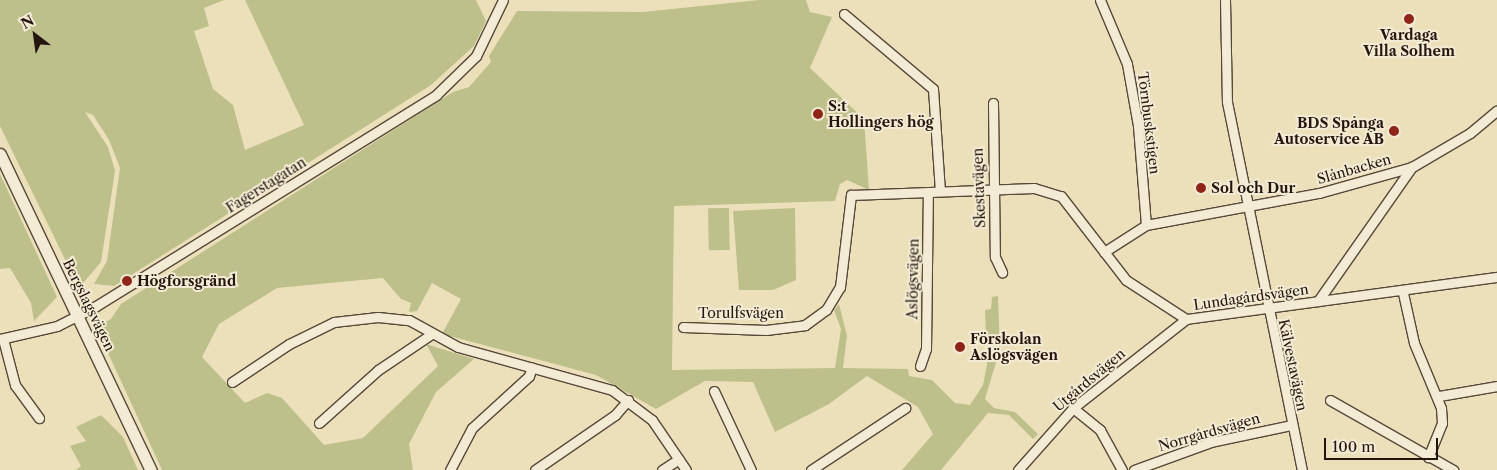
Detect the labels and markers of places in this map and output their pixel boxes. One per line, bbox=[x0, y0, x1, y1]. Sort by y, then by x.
marker: Vardaga Villa Solhem bbox=[1403, 13, 1415, 25]
place label: Vardaga Villa Solhem bbox=[1363, 27, 1455, 59]
place label: S:t Hollingers hög bbox=[828, 98, 934, 130]
marker: S:t Hollingers hög bbox=[812, 108, 824, 120]
place label: BDS Spånga Autoservice AB bbox=[1274, 115, 1384, 148]
marker: BDS Spånga Autoservice AB bbox=[1388, 125, 1400, 137]
place label: Sol och Dur bbox=[1211, 180, 1295, 196]
marker: Sol och Dur bbox=[1195, 182, 1207, 194]
place label: Högforsgränd bbox=[137, 273, 236, 289]
marker: Högforsgränd bbox=[121, 275, 133, 287]
place label: Förskolan Aslögsvägen bbox=[970, 331, 1058, 364]
marker: Förskolan Aslögsvägen bbox=[954, 341, 966, 353]

